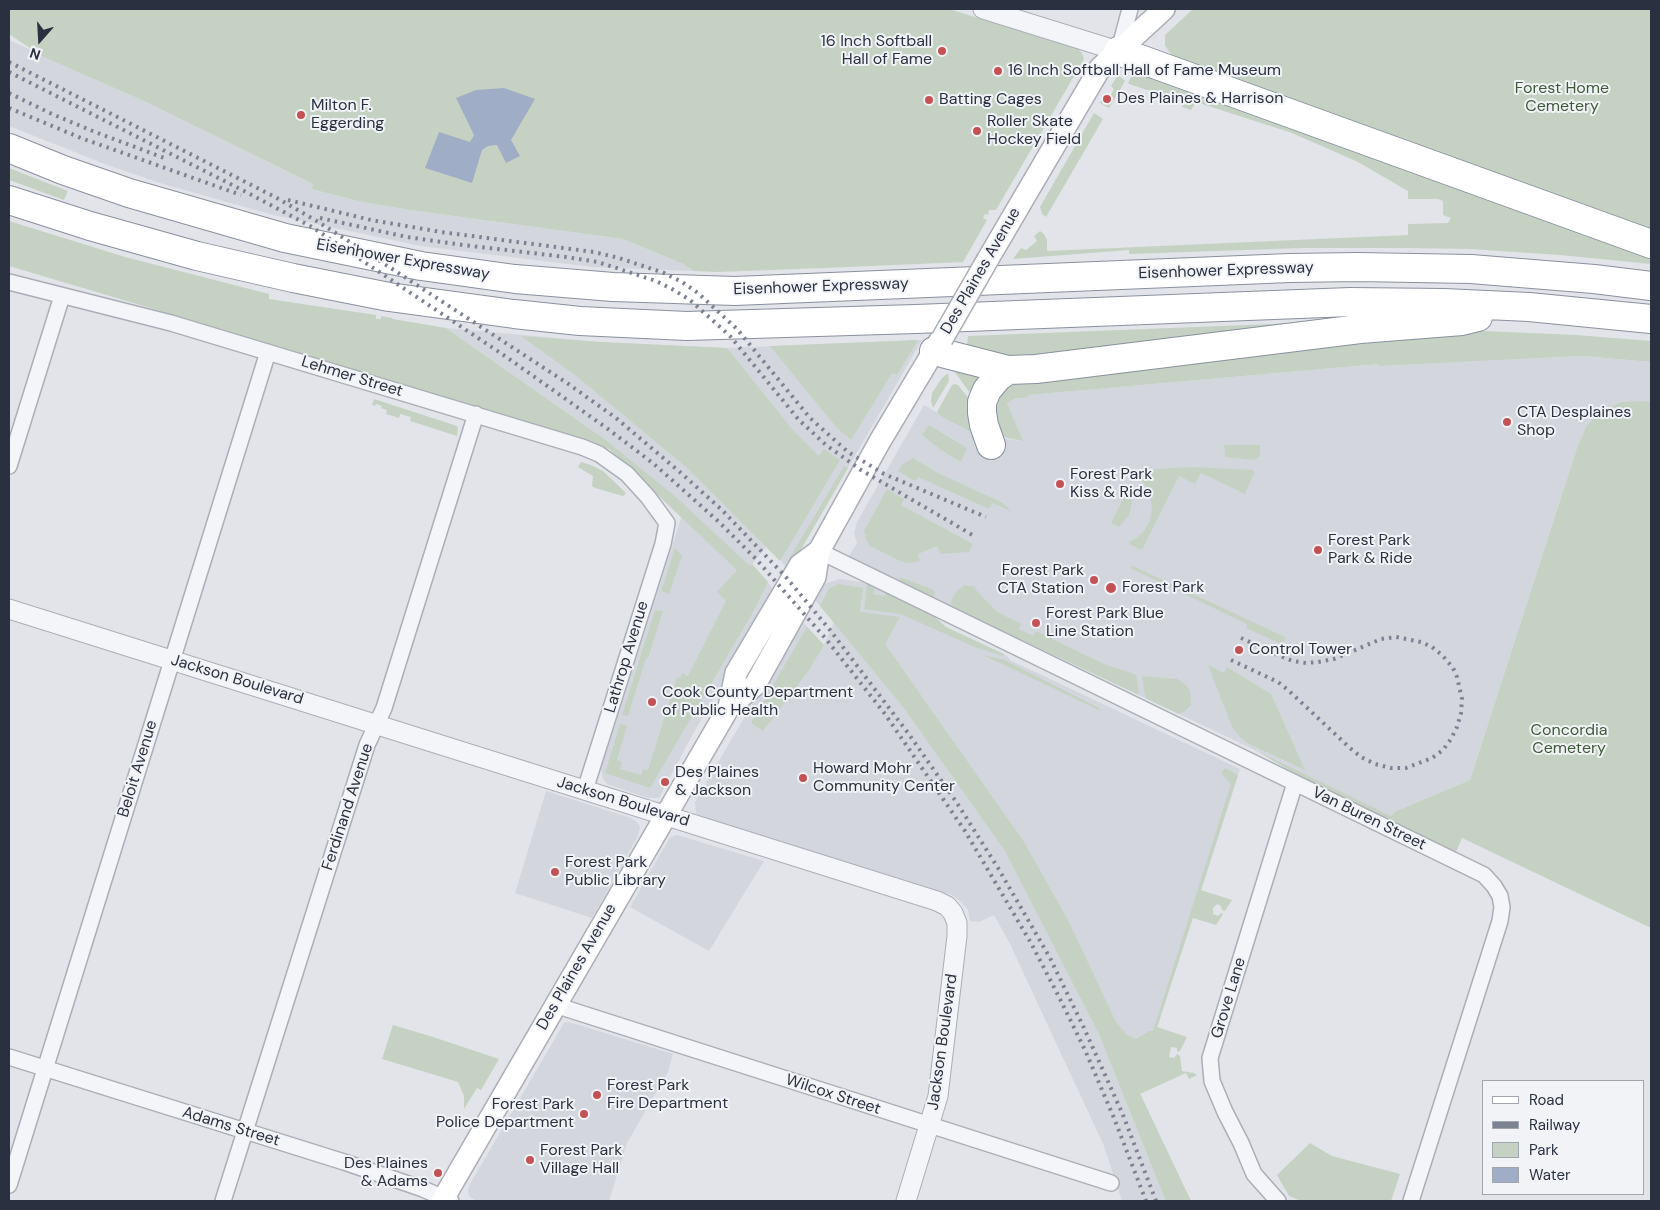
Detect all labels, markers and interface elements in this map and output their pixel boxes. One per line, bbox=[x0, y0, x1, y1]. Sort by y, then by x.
north arrow bbox=[15, 15, 65, 65]
place label: 16 Inch Softball Hall of Fame bbox=[821, 32, 932, 70]
text: N bbox=[27, 44, 43, 64]
marker: 16 Inch Softball Hall of Fame bbox=[936, 45, 948, 57]
place label: 16 Inch Softball Hall of Fame Museum bbox=[1008, 61, 1281, 81]
marker: 16 Inch Softball Hall of Fame Museum bbox=[992, 65, 1004, 77]
park label: Forest Home Cemetery bbox=[1515, 79, 1609, 117]
place label: Des Plaines & Harrison bbox=[1117, 89, 1283, 109]
place label: Batting Cages bbox=[939, 90, 1042, 110]
marker: Des Plaines & Harrison bbox=[1101, 93, 1113, 105]
marker: Batting Cages bbox=[923, 94, 935, 106]
place label: Milton F. Eggerding bbox=[311, 96, 384, 134]
marker: Milton F. Eggerding bbox=[295, 109, 307, 121]
place label: Roller Skate Hockey Field bbox=[987, 112, 1081, 150]
marker: Roller Skate Hockey Field bbox=[971, 125, 983, 137]
street label: Des Plaines Avenue bbox=[937, 204, 1025, 338]
street label: Eisenhower Expressway bbox=[315, 235, 491, 285]
street label: Eisenhower Expressway bbox=[1138, 258, 1314, 284]
street label: Eisenhower Expressway bbox=[733, 274, 909, 300]
street label: Lehmer Street bbox=[299, 352, 405, 402]
place label: CTA Desplaines Shop bbox=[1517, 403, 1631, 441]
marker: CTA Desplaines Shop bbox=[1501, 416, 1513, 428]
place label: Forest Park Kiss & Ride bbox=[1070, 465, 1152, 503]
marker: Forest Park Kiss & Ride bbox=[1054, 478, 1066, 490]
place label: Forest Park Park & Ride bbox=[1328, 531, 1412, 569]
marker: Forest Park Park & Ride bbox=[1312, 544, 1324, 556]
place label: Forest Park CTA Station bbox=[997, 561, 1084, 599]
marker: Forest Park CTA Station bbox=[1088, 574, 1100, 586]
place label: Forest Park bbox=[1122, 578, 1204, 598]
marker: Forest Park bbox=[1104, 581, 1118, 595]
street label: Lathrop Avenue bbox=[601, 599, 653, 715]
place label: Forest Park Blue Line Station bbox=[1046, 604, 1164, 642]
marker: Forest Park Blue Line Station bbox=[1030, 617, 1042, 629]
place label: Control Tower bbox=[1249, 640, 1352, 660]
marker: Control Tower bbox=[1233, 644, 1245, 656]
street label: Jackson Boulevard bbox=[168, 651, 306, 709]
place label: Cook County Department of Public Health bbox=[662, 683, 853, 721]
marker: Cook County Department of Public Health bbox=[646, 696, 658, 708]
street label: Beloit Avenue bbox=[114, 718, 162, 820]
park label: Concordia Cemetery bbox=[1531, 721, 1607, 759]
street label: Ferdinand Avenue bbox=[318, 741, 378, 873]
place label: Howard Mohr Community Center bbox=[813, 759, 955, 797]
place label: Des Plaines & Jackson bbox=[675, 763, 759, 801]
marker: Howard Mohr Community Center bbox=[797, 772, 809, 784]
street label: Jackson Boulevard bbox=[554, 773, 692, 831]
marker: Des Plaines & Jackson bbox=[659, 776, 671, 788]
street label: Van Buren Street bbox=[1309, 783, 1429, 855]
place label: Forest Park Public Library bbox=[565, 853, 666, 891]
marker: Forest Park Public Library bbox=[549, 866, 561, 878]
street label: Des Plaines Avenue bbox=[533, 900, 621, 1034]
street label: Grove Lane bbox=[1208, 955, 1250, 1041]
street label: Jackson Boulevard bbox=[924, 973, 962, 1111]
street label: Wilcox Street bbox=[783, 1071, 883, 1119]
place label: Forest Park Fire Department bbox=[607, 1076, 728, 1114]
legend bbox=[1482, 1080, 1645, 1195]
marker: Forest Park Fire Department bbox=[591, 1089, 603, 1101]
text: Road bbox=[1529, 1090, 1564, 1110]
place label: Forest Park Police Department bbox=[436, 1095, 574, 1133]
street label: Adams Street bbox=[180, 1103, 282, 1151]
marker: Forest Park Police Department bbox=[578, 1108, 590, 1120]
text: Railway bbox=[1529, 1115, 1580, 1135]
text: Park bbox=[1529, 1140, 1559, 1160]
place label: Forest Park Village Hall bbox=[540, 1141, 622, 1179]
place label: Des Plaines & Adams bbox=[344, 1154, 428, 1192]
marker: Forest Park Village Hall bbox=[524, 1154, 536, 1166]
text: Water bbox=[1529, 1165, 1570, 1185]
marker: Des Plaines & Adams bbox=[432, 1167, 444, 1179]

